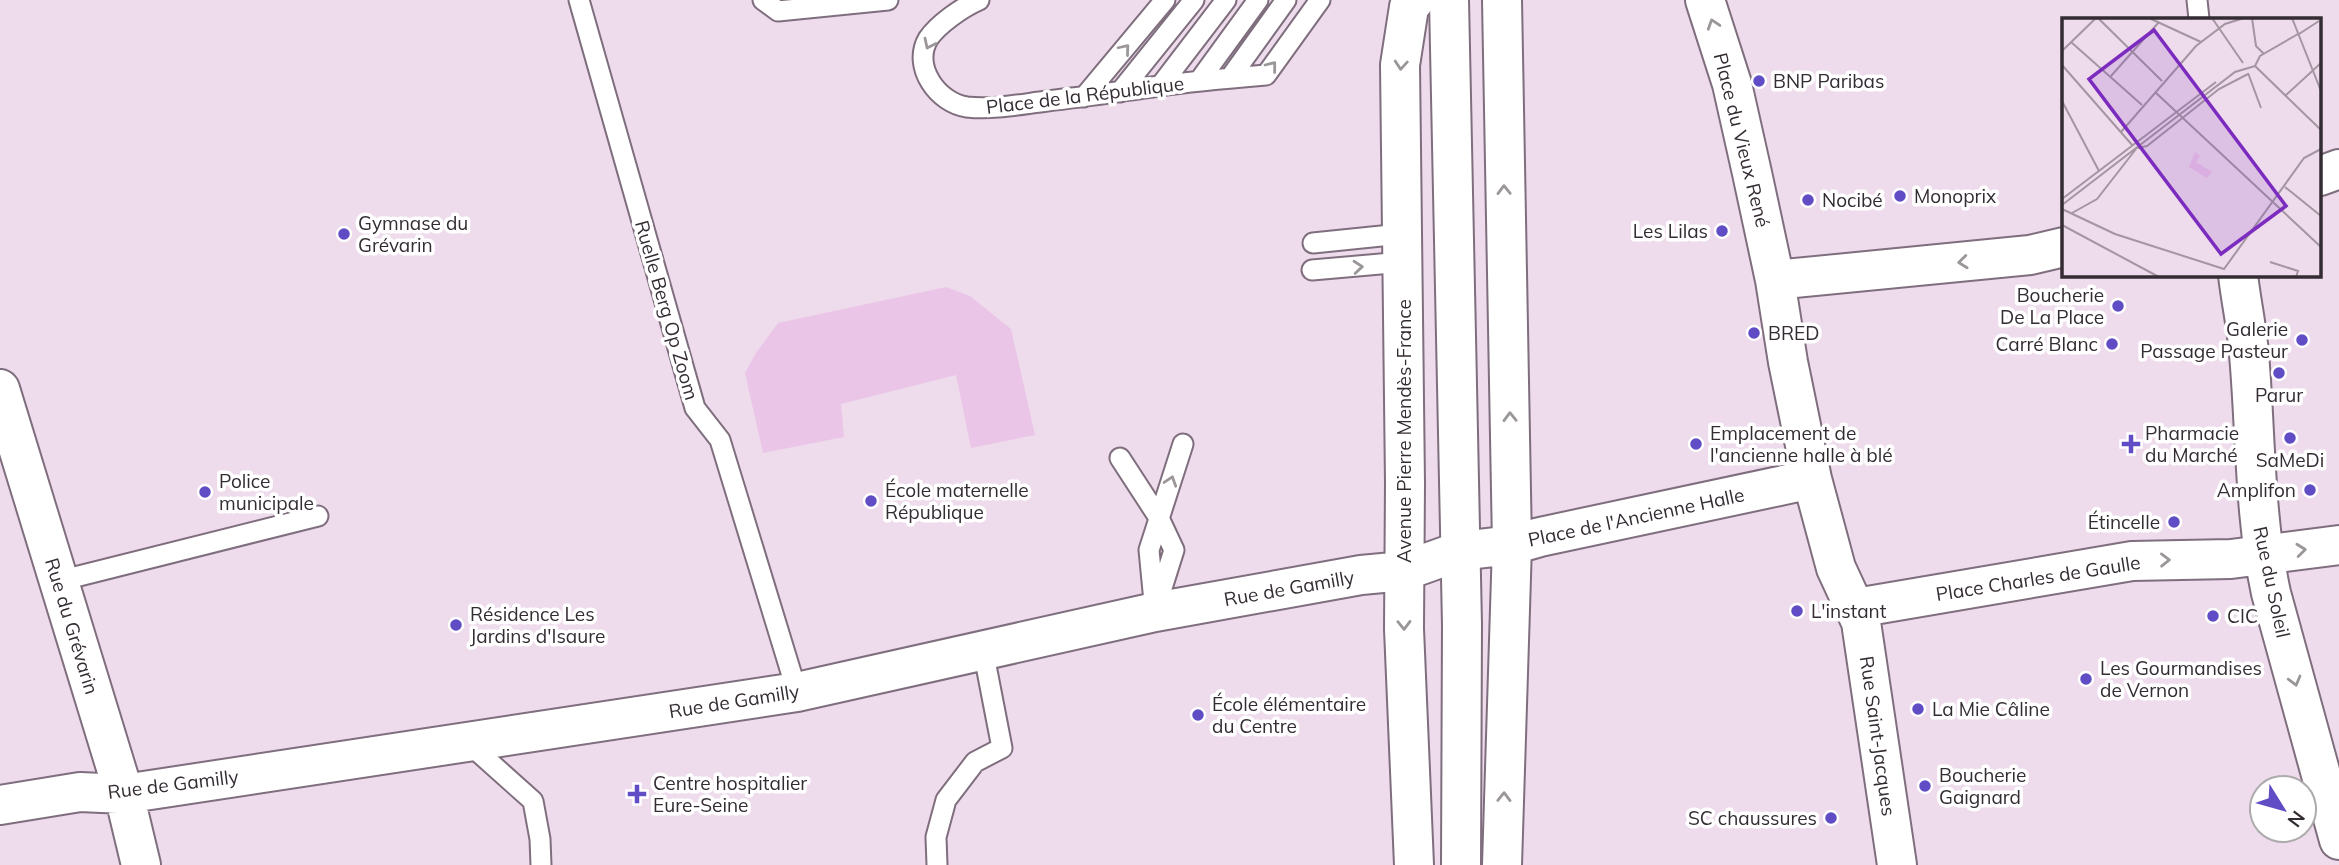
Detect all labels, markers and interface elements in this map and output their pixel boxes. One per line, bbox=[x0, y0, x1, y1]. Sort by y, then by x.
one-way arrow bbox=[1706, 18, 1721, 30]
inset map bbox=[2062, 18, 2322, 276]
one-way arrow bbox=[923, 37, 937, 49]
one-way arrow bbox=[1116, 44, 1129, 56]
street label: Place du Vieux René bbox=[1709, 50, 1775, 230]
one-way arrow bbox=[1394, 60, 1409, 71]
one-way arrow bbox=[1264, 61, 1276, 73]
place label: BNP Paribas bbox=[1773, 69, 1884, 93]
street label: Place de la République bbox=[985, 71, 1185, 119]
marker: BNP Paribas bbox=[1751, 73, 1767, 89]
one-way arrow bbox=[1497, 184, 1512, 195]
place label: Monoprix bbox=[1914, 184, 1996, 208]
place label: Nocibé bbox=[1822, 188, 1883, 212]
marker: Monoprix bbox=[1892, 188, 1908, 204]
marker: Nocibé bbox=[1800, 192, 1816, 208]
place label: Gymnase du Grévarin bbox=[358, 211, 468, 257]
street label: Ruelle Berg Op Zoom bbox=[630, 217, 704, 403]
place label: Les Lilas bbox=[1633, 219, 1708, 243]
marker: Les Lilas bbox=[1714, 223, 1730, 239]
marker: Gymnase du Grévarin bbox=[336, 226, 352, 242]
one-way arrow bbox=[1957, 254, 1968, 269]
one-way arrow bbox=[1352, 260, 1363, 275]
place label: Boucherie De La Place bbox=[2000, 283, 2104, 329]
marker: Boucherie De La Place bbox=[2110, 298, 2126, 314]
street label: Avenue Pierre Mendès-France bbox=[1392, 299, 1416, 563]
place label: Galerie Passage Pasteur bbox=[2140, 317, 2288, 363]
place label: BRED bbox=[1768, 321, 1819, 345]
marker: BRED bbox=[1746, 325, 1762, 341]
place label: Carré Blanc bbox=[1996, 332, 2098, 356]
marker: Galerie Passage Pasteur bbox=[2294, 332, 2310, 348]
marker: Carré Blanc bbox=[2104, 336, 2120, 352]
marker: Parur bbox=[2271, 365, 2287, 381]
place label: Parur bbox=[2255, 383, 2303, 407]
one-way arrow bbox=[1502, 411, 1517, 422]
place label: Emplacement de l'ancienne halle à blé bbox=[1710, 421, 1893, 467]
place label: Pharmacie du Marché bbox=[2145, 421, 2239, 467]
marker: SaMeDi bbox=[2282, 430, 2298, 446]
marker: Emplacement de l'ancienne halle à blé bbox=[1688, 436, 1704, 452]
marker: Pharmacie du Marché bbox=[2123, 436, 2139, 452]
place label: SaMeDi bbox=[2256, 448, 2324, 472]
place label: Police municipale bbox=[219, 469, 314, 515]
one-way arrow bbox=[1163, 476, 1178, 488]
place label: École maternelle République bbox=[885, 478, 1029, 524]
place label: Amplifon bbox=[2217, 478, 2296, 502]
street label: Place de l'Ancienne Halle bbox=[1526, 482, 1746, 552]
marker: Amplifon bbox=[2302, 482, 2318, 498]
marker: Police municipale bbox=[197, 484, 213, 500]
marker: École maternelle République bbox=[863, 493, 879, 509]
place label: Étincelle bbox=[2088, 510, 2160, 534]
marker: Étincelle bbox=[2166, 514, 2182, 530]
street label: Rue du Soleil bbox=[2248, 524, 2296, 640]
one-way arrow bbox=[2295, 543, 2307, 558]
street label: Place Charles de Gaulle bbox=[1934, 550, 2142, 606]
one-way arrow bbox=[2160, 552, 2171, 568]
street label: Rue du Grévarin bbox=[40, 555, 104, 697]
street label: Rue de Gamilly bbox=[1222, 565, 1356, 611]
place label: L'instant bbox=[1811, 599, 1887, 623]
place label: Résidence Les Jardins d'Isaure bbox=[470, 602, 605, 648]
marker: L'instant bbox=[1789, 603, 1805, 619]
place label: CIC bbox=[2227, 604, 2258, 628]
marker: CIC bbox=[2205, 608, 2221, 624]
marker: Résidence Les Jardins d'Isaure bbox=[448, 617, 464, 633]
one-way arrow bbox=[1396, 620, 1412, 631]
street label: Rue Saint-Jacques bbox=[1855, 654, 1901, 818]
place label: Les Gourmandises de Vernon bbox=[2100, 656, 2262, 702]
marker: Les Gourmandises de Vernon bbox=[2078, 671, 2094, 687]
one-way arrow bbox=[2287, 674, 2301, 686]
street label: Rue de Gamilly bbox=[667, 679, 801, 723]
place label: École élémentaire du Centre bbox=[1212, 692, 1366, 738]
place label: La Mie Câline bbox=[1932, 697, 2050, 721]
marker: La Mie Câline bbox=[1910, 701, 1926, 717]
marker: École élémentaire du Centre bbox=[1190, 707, 1206, 723]
place label: Boucherie Gaignard bbox=[1939, 763, 2026, 809]
street label: Rue de Gamilly bbox=[106, 764, 240, 804]
place label: Centre hospitalier Eure-Seine bbox=[653, 771, 807, 817]
north arrow bbox=[2248, 774, 2318, 844]
marker: Boucherie Gaignard bbox=[1917, 778, 1933, 794]
marker: Centre hospitalier Eure-Seine bbox=[627, 784, 647, 804]
one-way arrow bbox=[1496, 791, 1512, 802]
place label: SC chaussures bbox=[1688, 806, 1817, 830]
text: N bbox=[2283, 806, 2310, 832]
marker: SC chaussures bbox=[1823, 810, 1839, 826]

